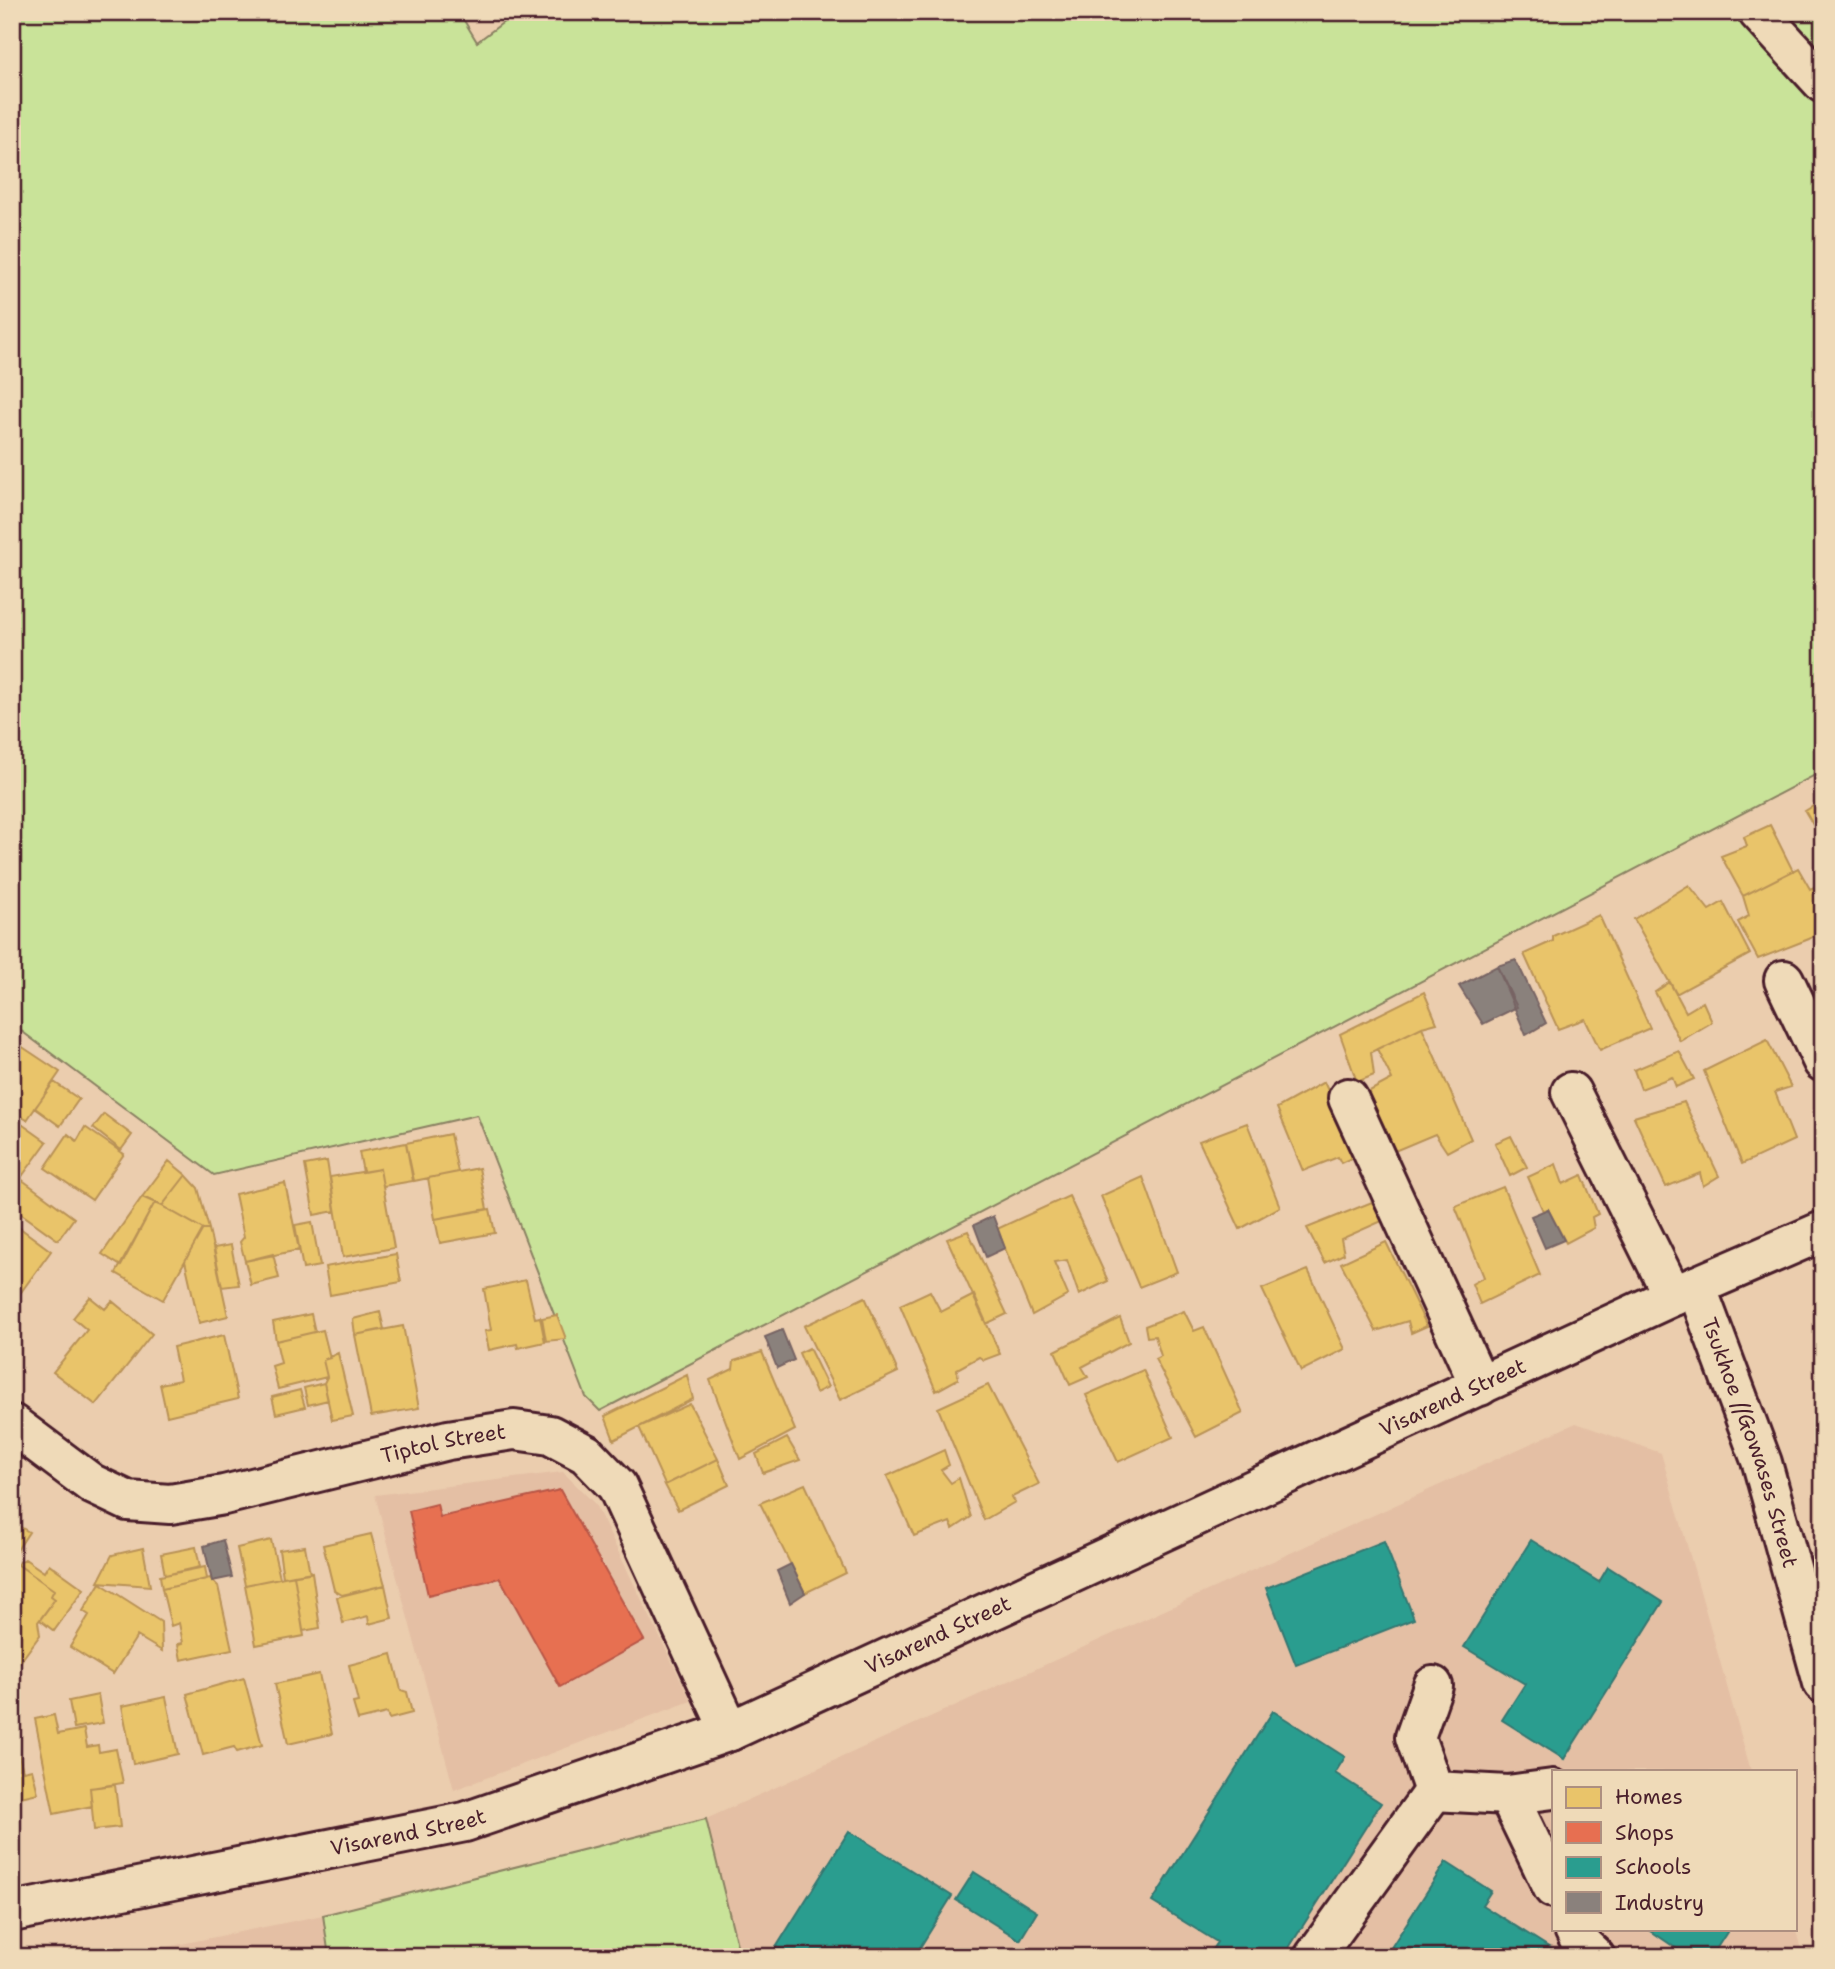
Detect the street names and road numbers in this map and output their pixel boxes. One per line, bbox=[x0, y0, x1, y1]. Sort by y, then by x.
street label: Tsukhoe //Gowases Street bbox=[1695, 1314, 1804, 1571]
street label: Visarend Street bbox=[1375, 1352, 1530, 1443]
street label: Tiptol Street bbox=[378, 1417, 508, 1470]
street label: Visarend Street bbox=[860, 1589, 1016, 1681]
street label: Visarend Street bbox=[328, 1802, 490, 1862]

